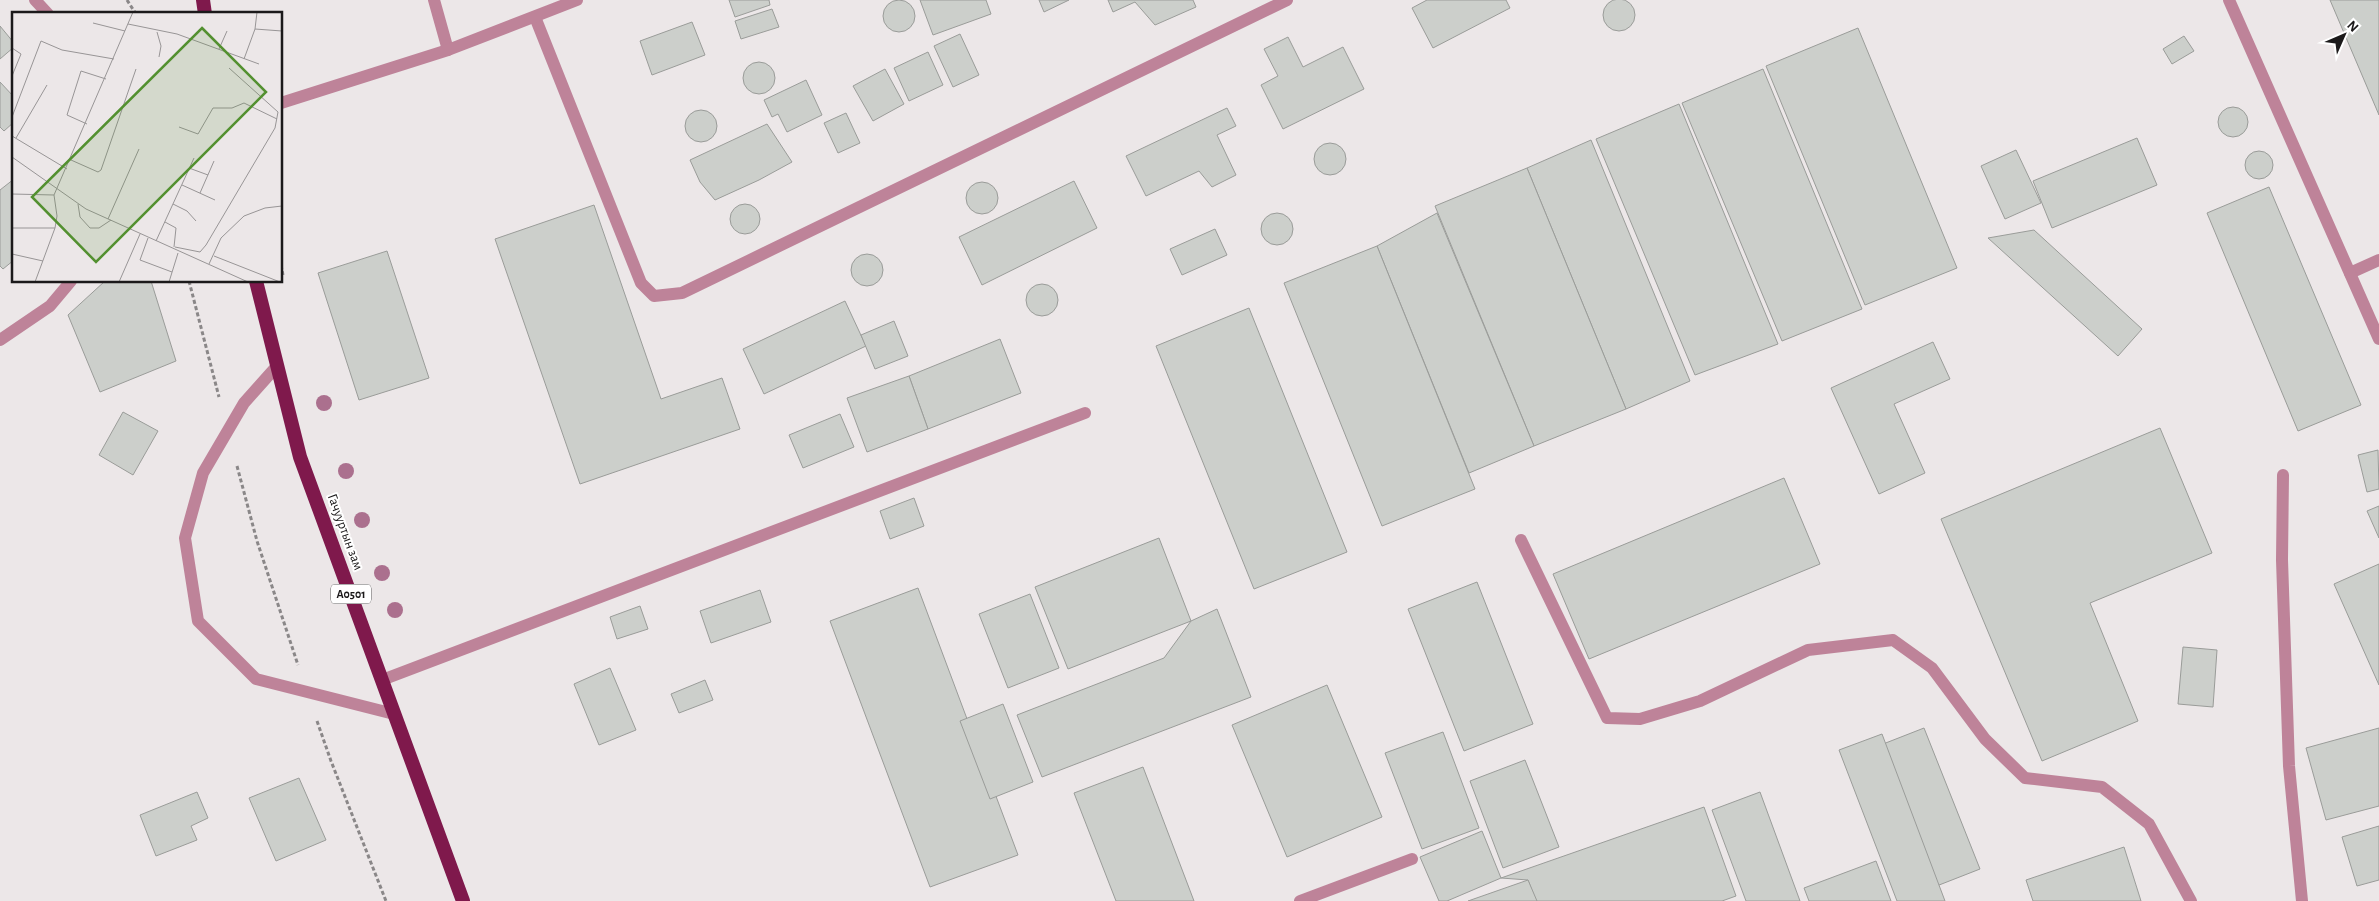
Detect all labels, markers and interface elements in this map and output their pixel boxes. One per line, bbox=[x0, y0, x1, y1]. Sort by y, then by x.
north arrow bbox=[2319, 10, 2369, 60]
inset map bbox=[12, 12, 282, 282]
text: N bbox=[2344, 18, 2361, 35]
street label: Гачууртын зам bbox=[325, 492, 365, 572]
road number: A0501 bbox=[331, 584, 371, 604]

